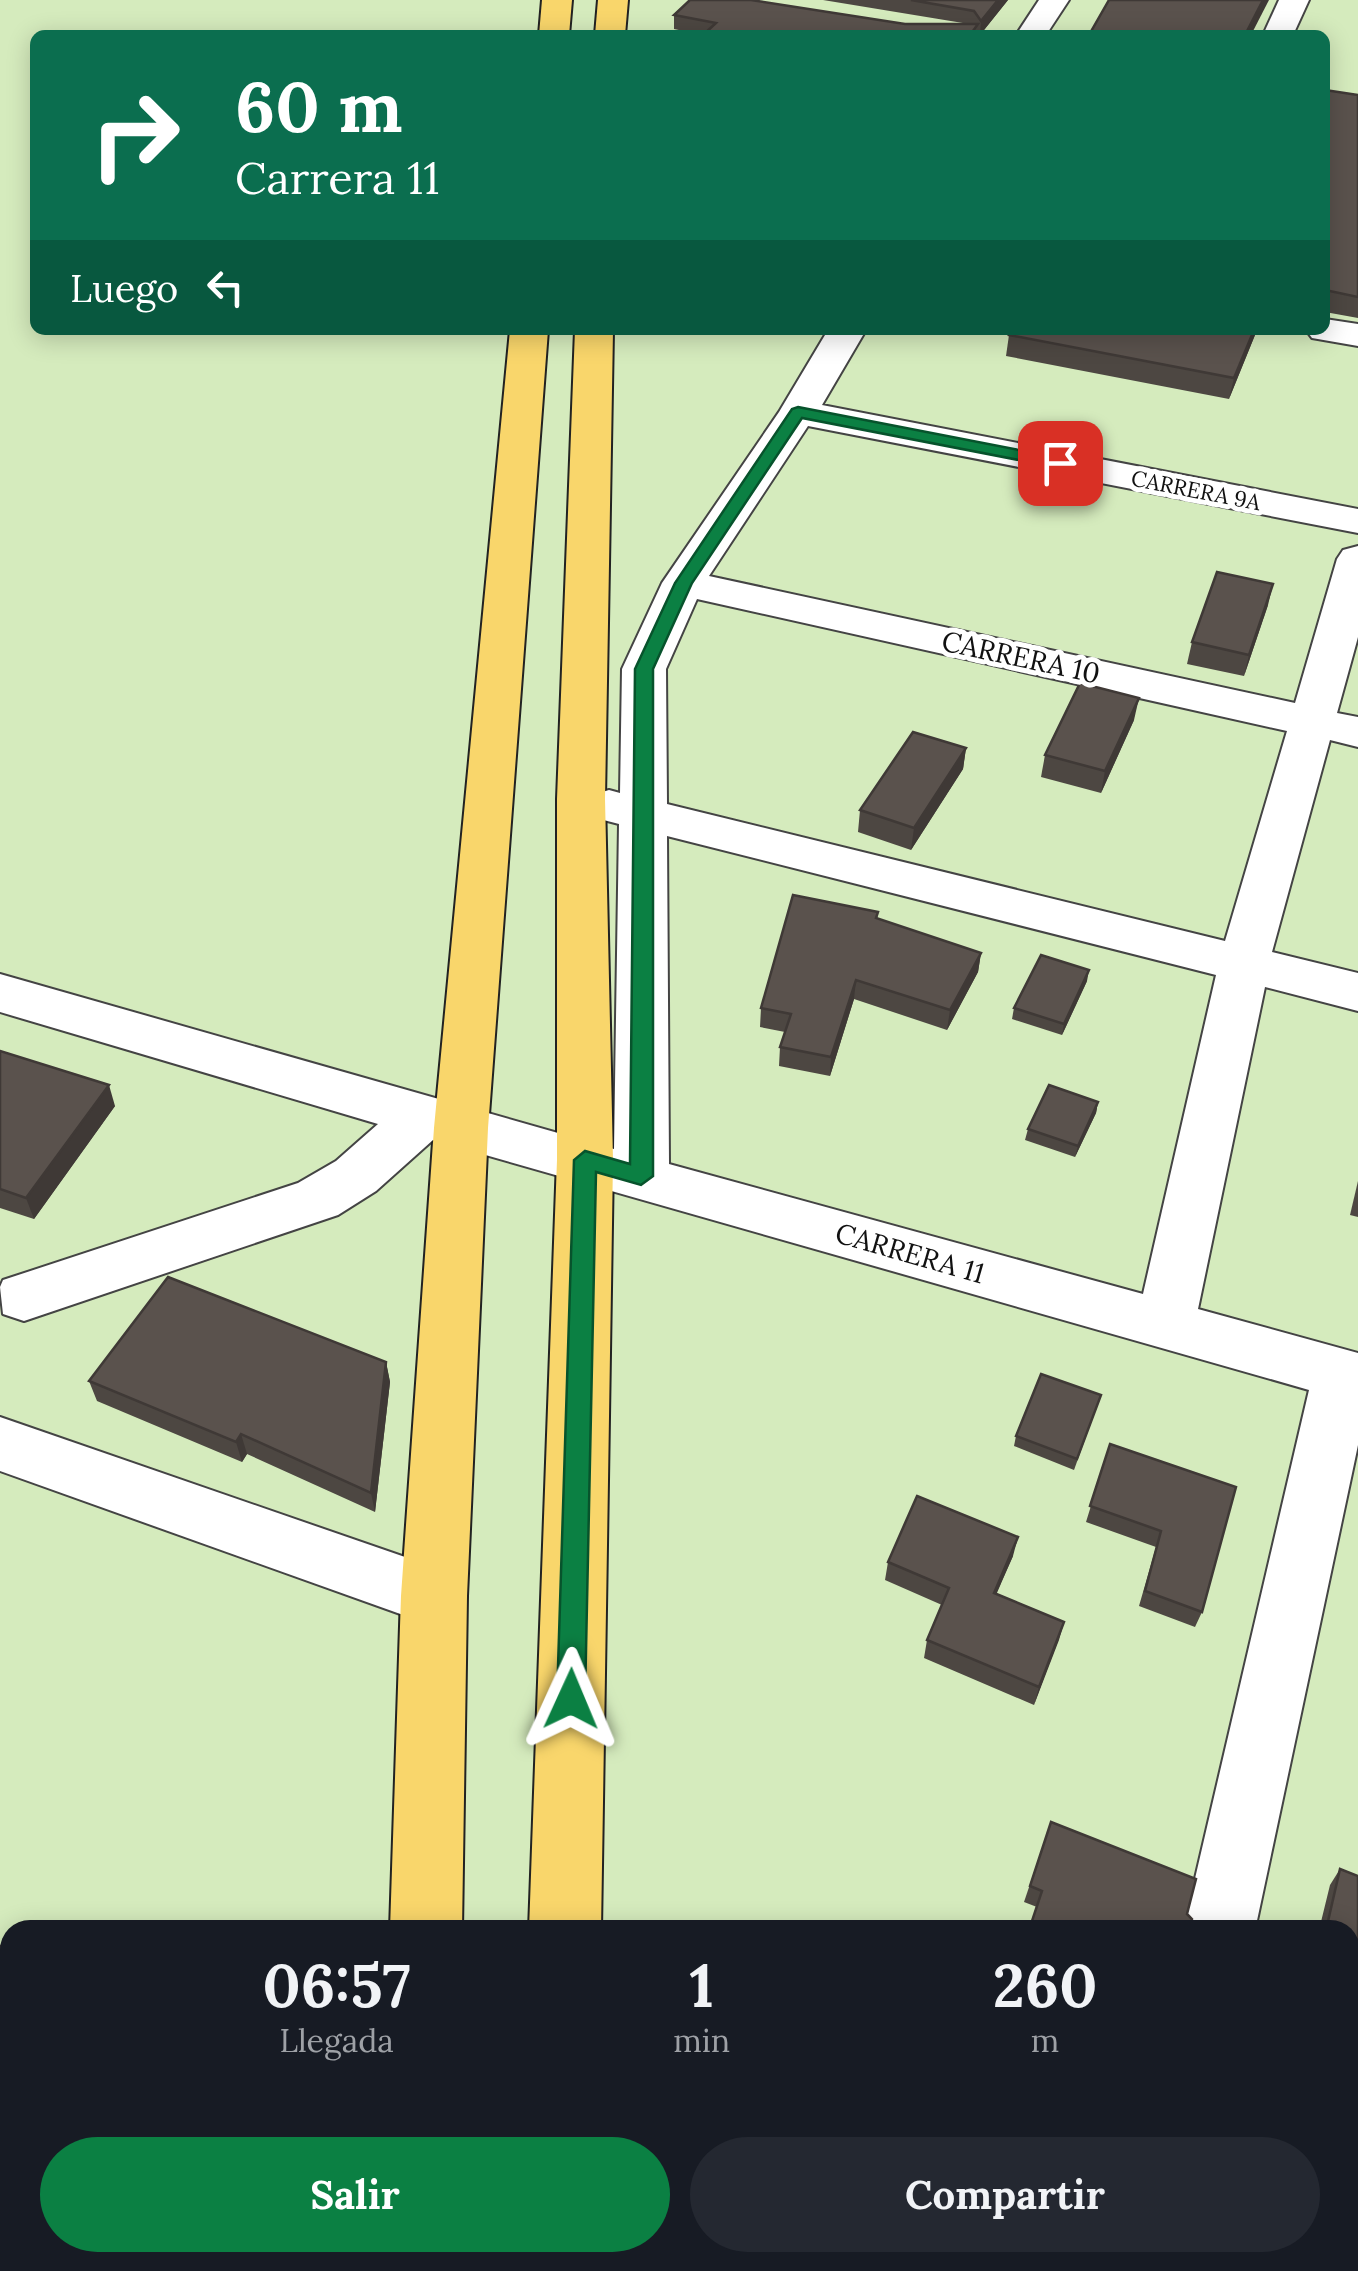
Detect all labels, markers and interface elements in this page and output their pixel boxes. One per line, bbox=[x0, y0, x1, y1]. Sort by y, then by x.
text: 60 m bbox=[235, 62, 403, 151]
icon: right bbox=[70, 70, 200, 200]
text: Carrera 11 bbox=[235, 149, 440, 206]
icon: left bbox=[198, 260, 253, 315]
text: Luego bbox=[70, 264, 178, 312]
pin bbox=[1018, 421, 1103, 506]
icon: arrive bbox=[1033, 436, 1088, 491]
street label: CARRERA 9A bbox=[1129, 464, 1264, 516]
street label: CARRERA 10 bbox=[939, 623, 1103, 691]
street label: CARRERA 11 bbox=[831, 1215, 989, 1291]
position arrow bbox=[519, 1647, 623, 1751]
text: 06:57 bbox=[263, 1947, 411, 2023]
text: 1 bbox=[690, 1947, 714, 2023]
text: 260 bbox=[993, 1947, 1097, 2023]
text: Llegada bbox=[279, 2020, 394, 2061]
text: min bbox=[673, 2020, 730, 2061]
text: m bbox=[1031, 2020, 1059, 2061]
button: Salir bbox=[40, 2137, 670, 2252]
button: Compartir bbox=[690, 2137, 1320, 2252]

